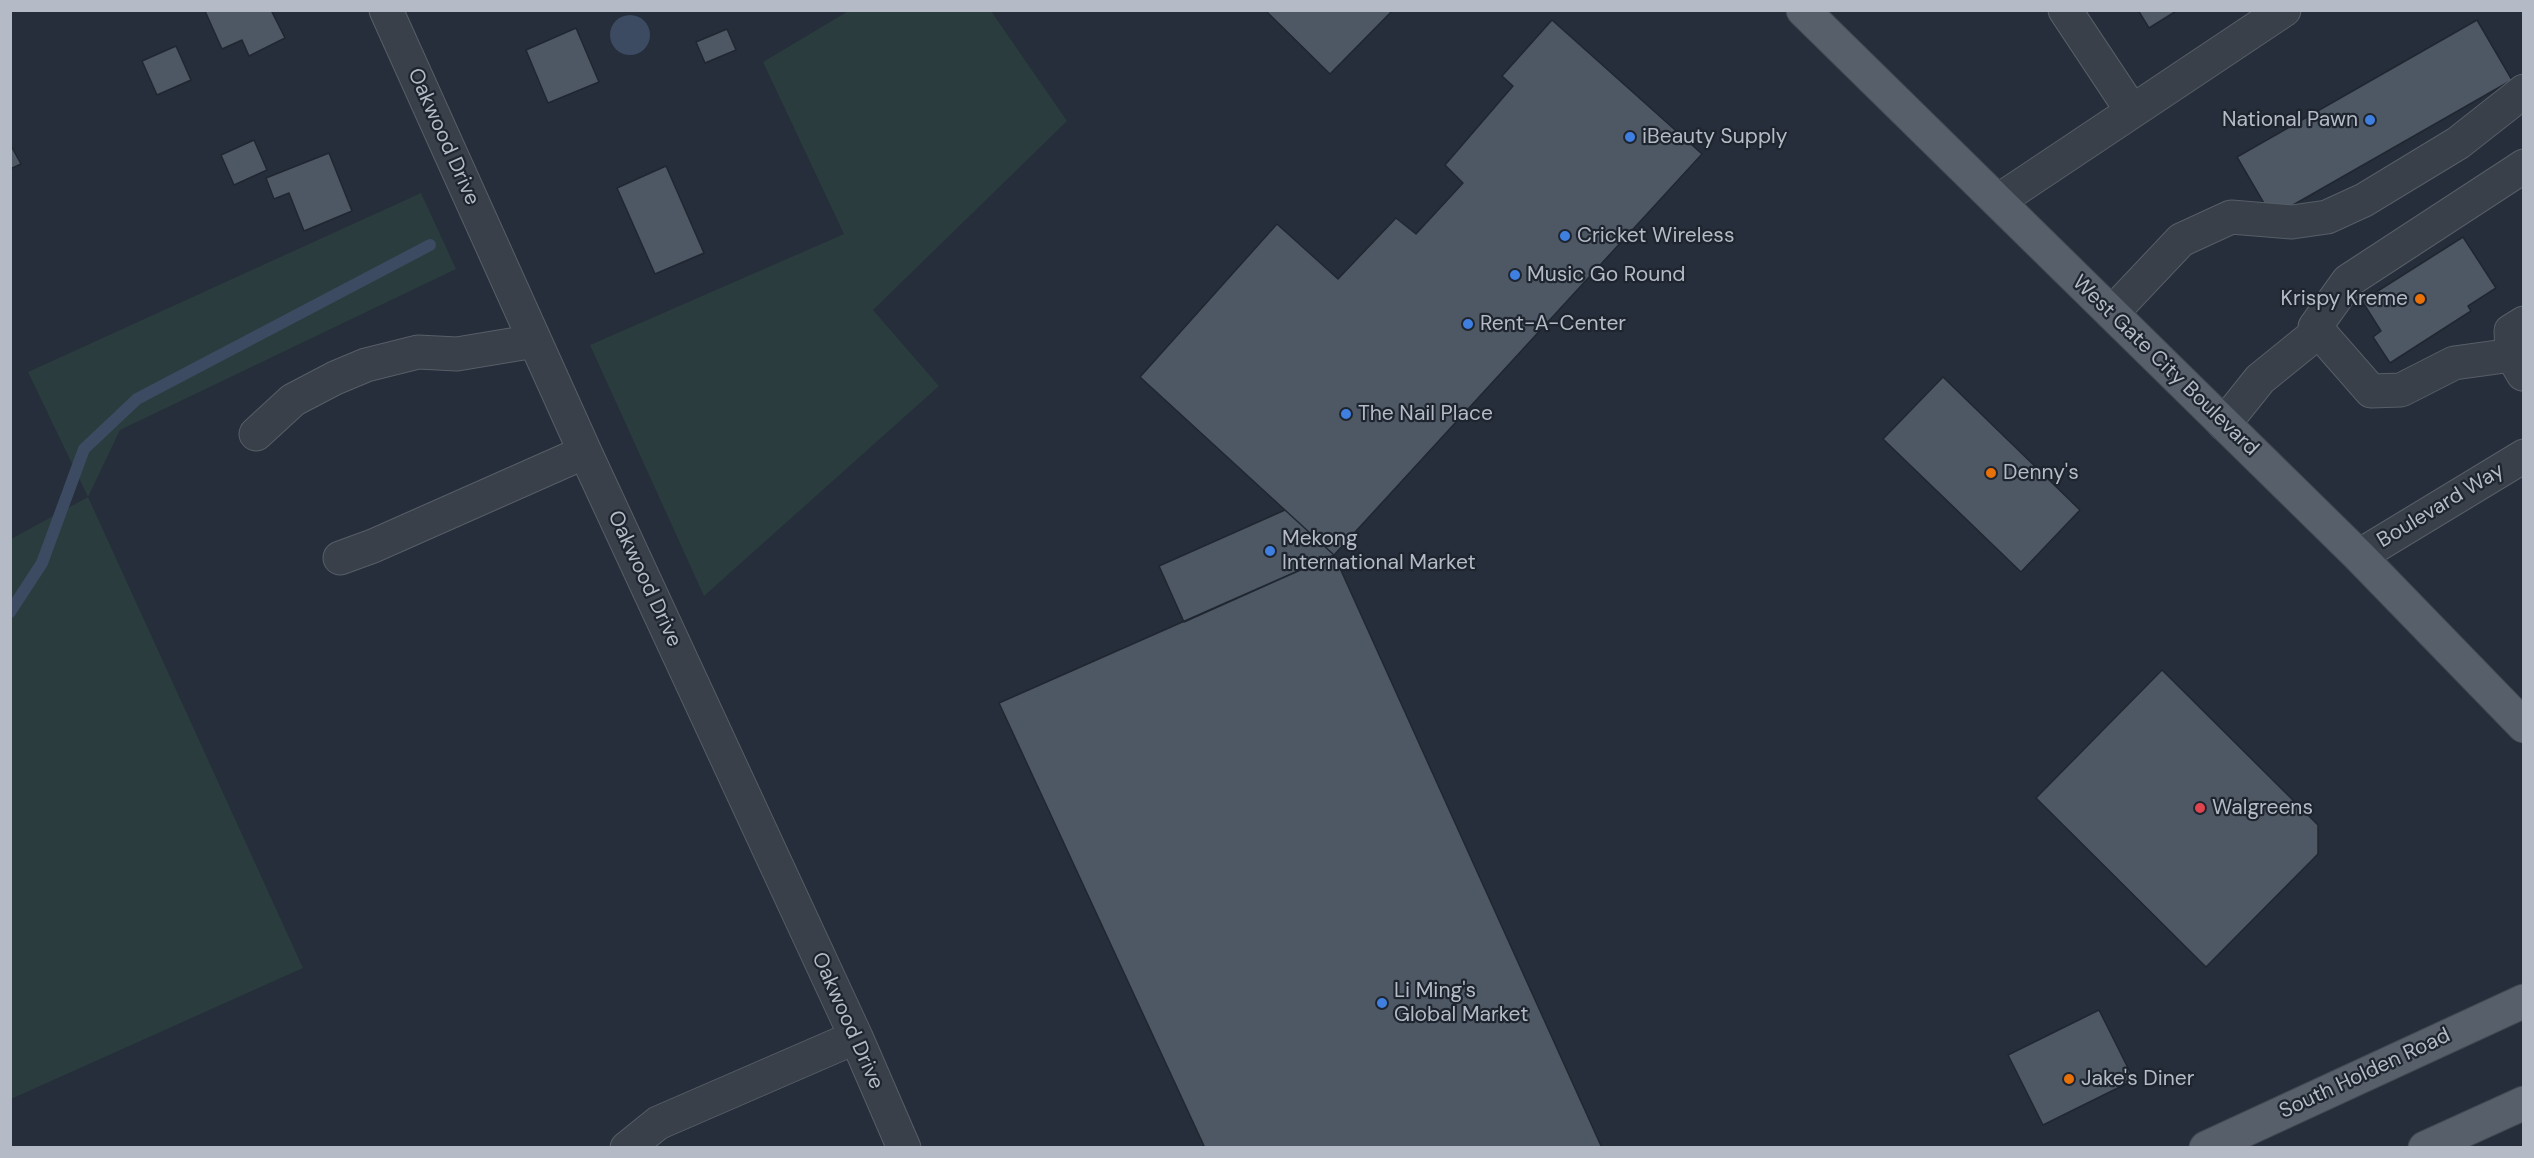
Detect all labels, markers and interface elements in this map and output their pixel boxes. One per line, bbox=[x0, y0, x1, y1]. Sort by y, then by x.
street label: Oakwood Drive bbox=[402, 65, 484, 209]
place label: National Pawn bbox=[2222, 107, 2358, 133]
marker: National Pawn bbox=[2363, 113, 2377, 127]
place label: iBeauty Supply bbox=[1642, 124, 1787, 150]
marker: iBeauty Supply bbox=[1623, 130, 1637, 144]
place label: Cricket Wireless bbox=[1577, 223, 1734, 249]
marker: Cricket Wireless bbox=[1558, 229, 1572, 243]
place label: Music Go Round bbox=[1527, 262, 1685, 288]
marker: Music Go Round bbox=[1508, 268, 1522, 282]
street label: West Gate City Boulevard bbox=[2067, 270, 2263, 462]
place label: Krispy Kreme bbox=[2281, 286, 2408, 312]
marker: Krispy Kreme bbox=[2413, 292, 2427, 306]
place label: Rent-A-Center bbox=[1480, 311, 1626, 337]
marker: Rent-A-Center bbox=[1461, 317, 1475, 331]
place label: The Nail Place bbox=[1358, 401, 1493, 427]
marker: The Nail Place bbox=[1339, 407, 1353, 421]
street label: Boulevard Way bbox=[2373, 458, 2509, 554]
place label: Denny's bbox=[2003, 460, 2079, 486]
marker: Denny's bbox=[1984, 466, 1998, 480]
street label: Oakwood Drive bbox=[601, 507, 687, 651]
place label: Mekong International Market bbox=[1282, 526, 1476, 576]
marker: Mekong International Market bbox=[1263, 544, 1277, 558]
place label: Walgreens bbox=[2212, 795, 2313, 821]
marker: Walgreens bbox=[2193, 801, 2207, 815]
street label: Oakwood Drive bbox=[806, 949, 888, 1093]
place label: Li Ming's Global Market bbox=[1394, 978, 1528, 1028]
marker: Li Ming's Global Market bbox=[1375, 996, 1389, 1010]
street label: South Holden Road bbox=[2276, 1023, 2454, 1125]
place label: Jake's Diner bbox=[2081, 1066, 2195, 1092]
marker: Jake's Diner bbox=[2062, 1072, 2076, 1086]

